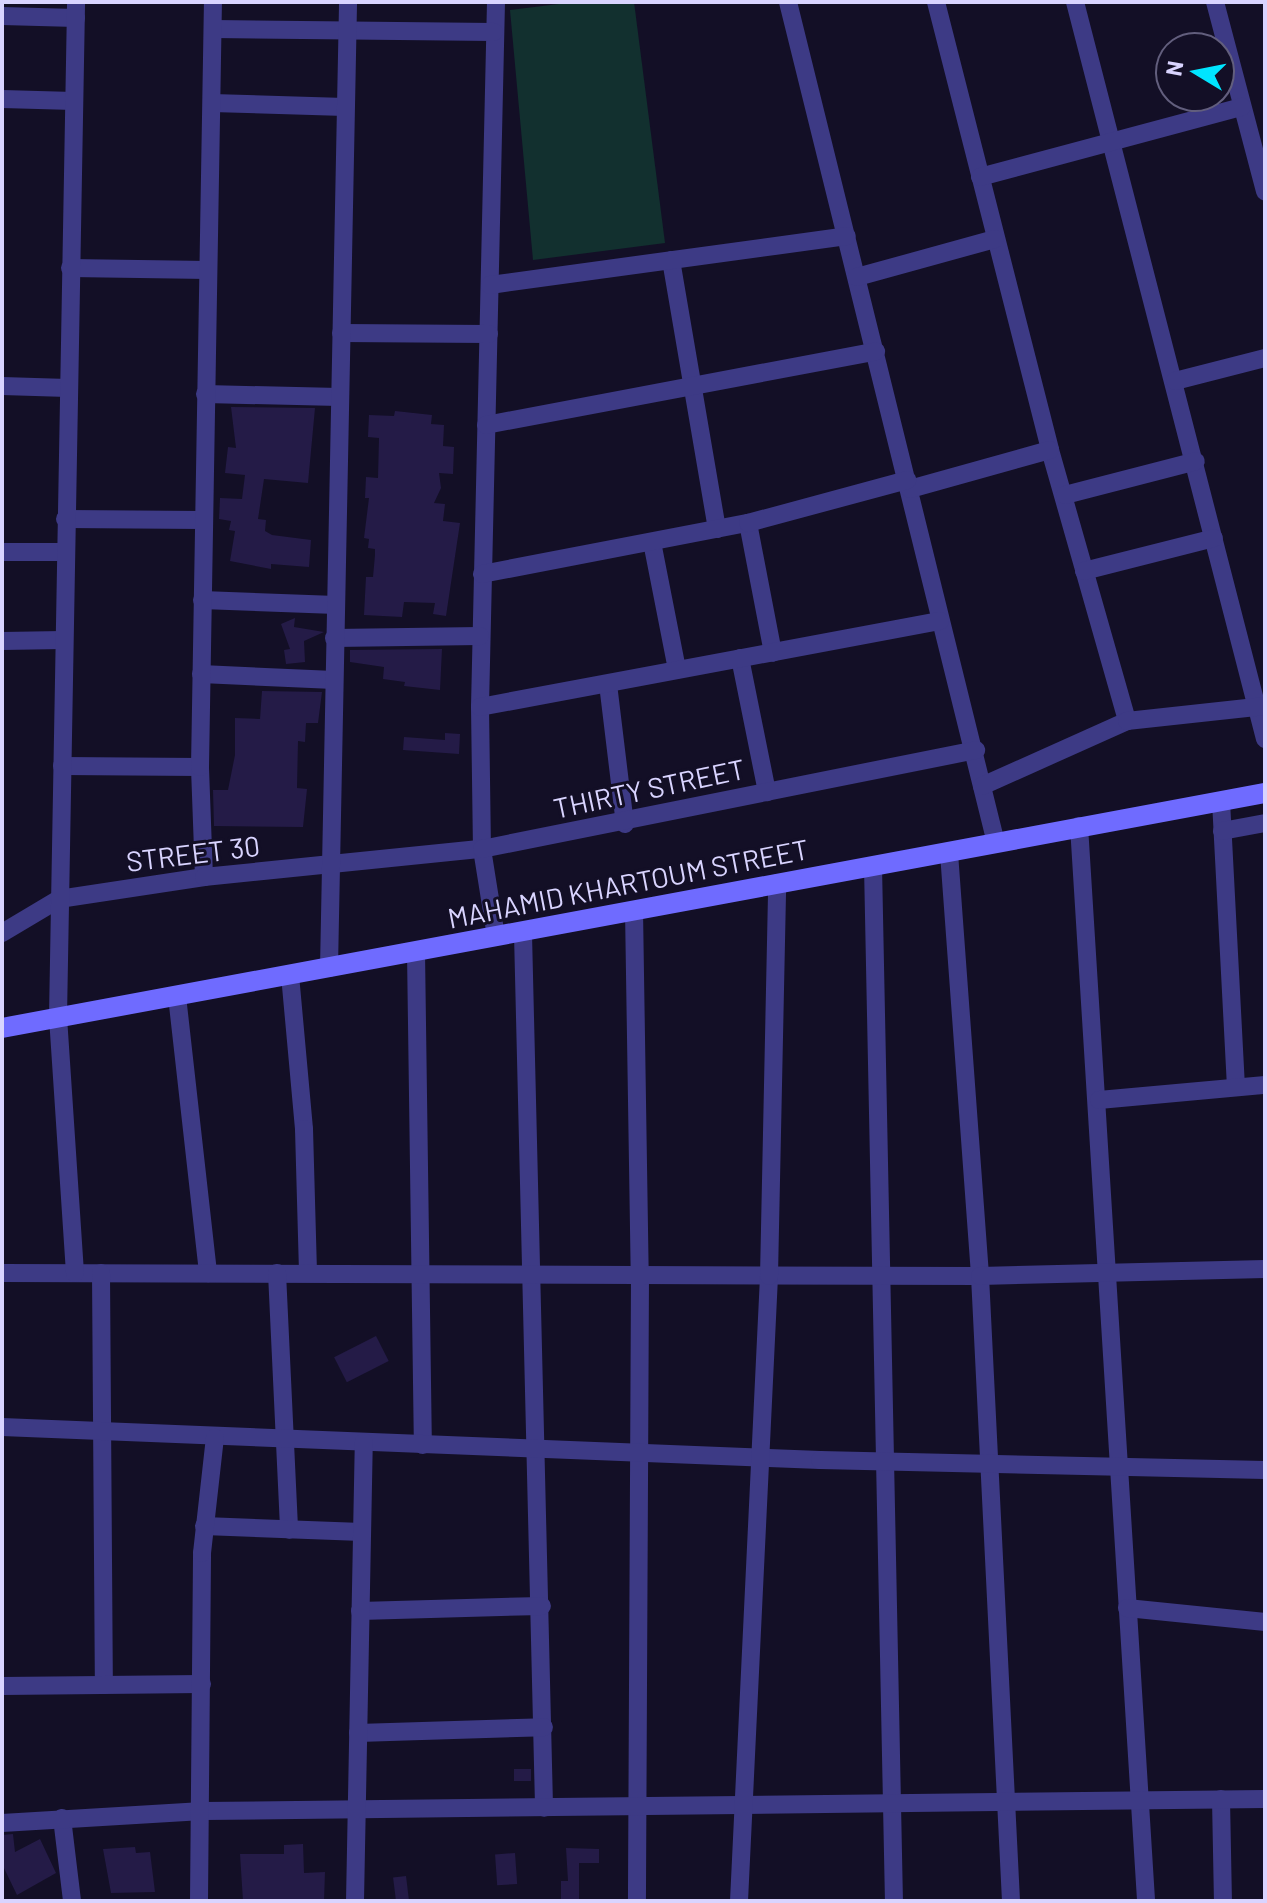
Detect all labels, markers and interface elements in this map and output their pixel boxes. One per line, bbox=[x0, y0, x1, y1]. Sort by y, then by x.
north arrow bbox=[1155, 32, 1235, 112]
text: N bbox=[1159, 59, 1187, 78]
street label: THIRTY STREET bbox=[550, 751, 748, 825]
street label: STREET 30 bbox=[124, 828, 262, 878]
street label: MAHAMID KHARTOUM STREET bbox=[445, 832, 811, 934]

